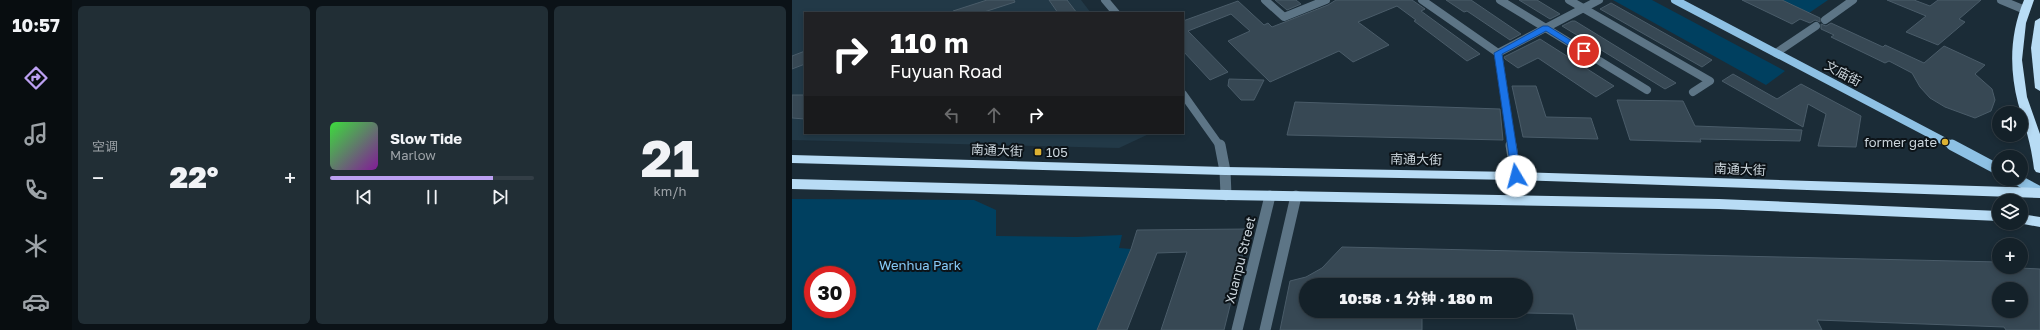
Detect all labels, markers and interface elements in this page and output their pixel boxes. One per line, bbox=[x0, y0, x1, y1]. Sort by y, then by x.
text: 10:57 bbox=[12, 14, 60, 36]
text: 110 m bbox=[890, 26, 969, 59]
icon: right bbox=[824, 28, 876, 80]
pin bbox=[1567, 34, 1601, 68]
icon: arrive bbox=[1573, 40, 1595, 62]
street label: 文庙街 bbox=[1822, 57, 1864, 89]
text: Fuyuan Road bbox=[890, 60, 1002, 82]
icon: directions bbox=[22, 64, 50, 92]
icon: left bbox=[941, 104, 963, 126]
icon: ahead bbox=[983, 104, 1005, 126]
icon: right bbox=[1025, 104, 1047, 126]
map controls bbox=[1992, 106, 2028, 318]
button: sound bbox=[1992, 106, 2028, 142]
icon: music bbox=[22, 120, 50, 148]
text: 21 bbox=[641, 126, 699, 188]
text: Slow Tide bbox=[390, 129, 462, 147]
place label: former gate bbox=[1864, 134, 1937, 150]
marker: former gate bbox=[1940, 137, 1950, 147]
text: 空调 bbox=[92, 138, 118, 154]
street label: 南通大街 bbox=[971, 141, 1023, 159]
place label: 105 bbox=[1046, 144, 1068, 160]
text: Marlow bbox=[390, 147, 436, 163]
marker: 105 bbox=[1033, 147, 1043, 157]
button: search bbox=[1992, 150, 2028, 186]
street label: 南通大街 bbox=[1390, 151, 1442, 167]
position arrow bbox=[1495, 155, 1537, 197]
text: 22° bbox=[170, 159, 218, 195]
street label: 南通大街 bbox=[1714, 160, 1766, 178]
text: − bbox=[92, 164, 104, 191]
text: + bbox=[284, 164, 296, 191]
icon: phone bbox=[22, 176, 50, 204]
text: km/h bbox=[653, 183, 687, 199]
icon: previous bbox=[353, 186, 375, 208]
icon: pause bbox=[421, 186, 443, 208]
icon: next bbox=[489, 186, 511, 208]
button: layers bbox=[1992, 194, 2028, 230]
street label: Xuanpu Street bbox=[1221, 215, 1259, 305]
icon: climate bbox=[22, 232, 50, 260]
button: + bbox=[1992, 238, 2028, 274]
park label: Wenhua Park bbox=[879, 257, 962, 273]
speed limit sign: 30 bbox=[804, 266, 856, 318]
button: − bbox=[1992, 282, 2028, 318]
icon: car bbox=[22, 288, 50, 316]
text: 10:58 · 1 分钟 · 180 m bbox=[1339, 289, 1493, 307]

